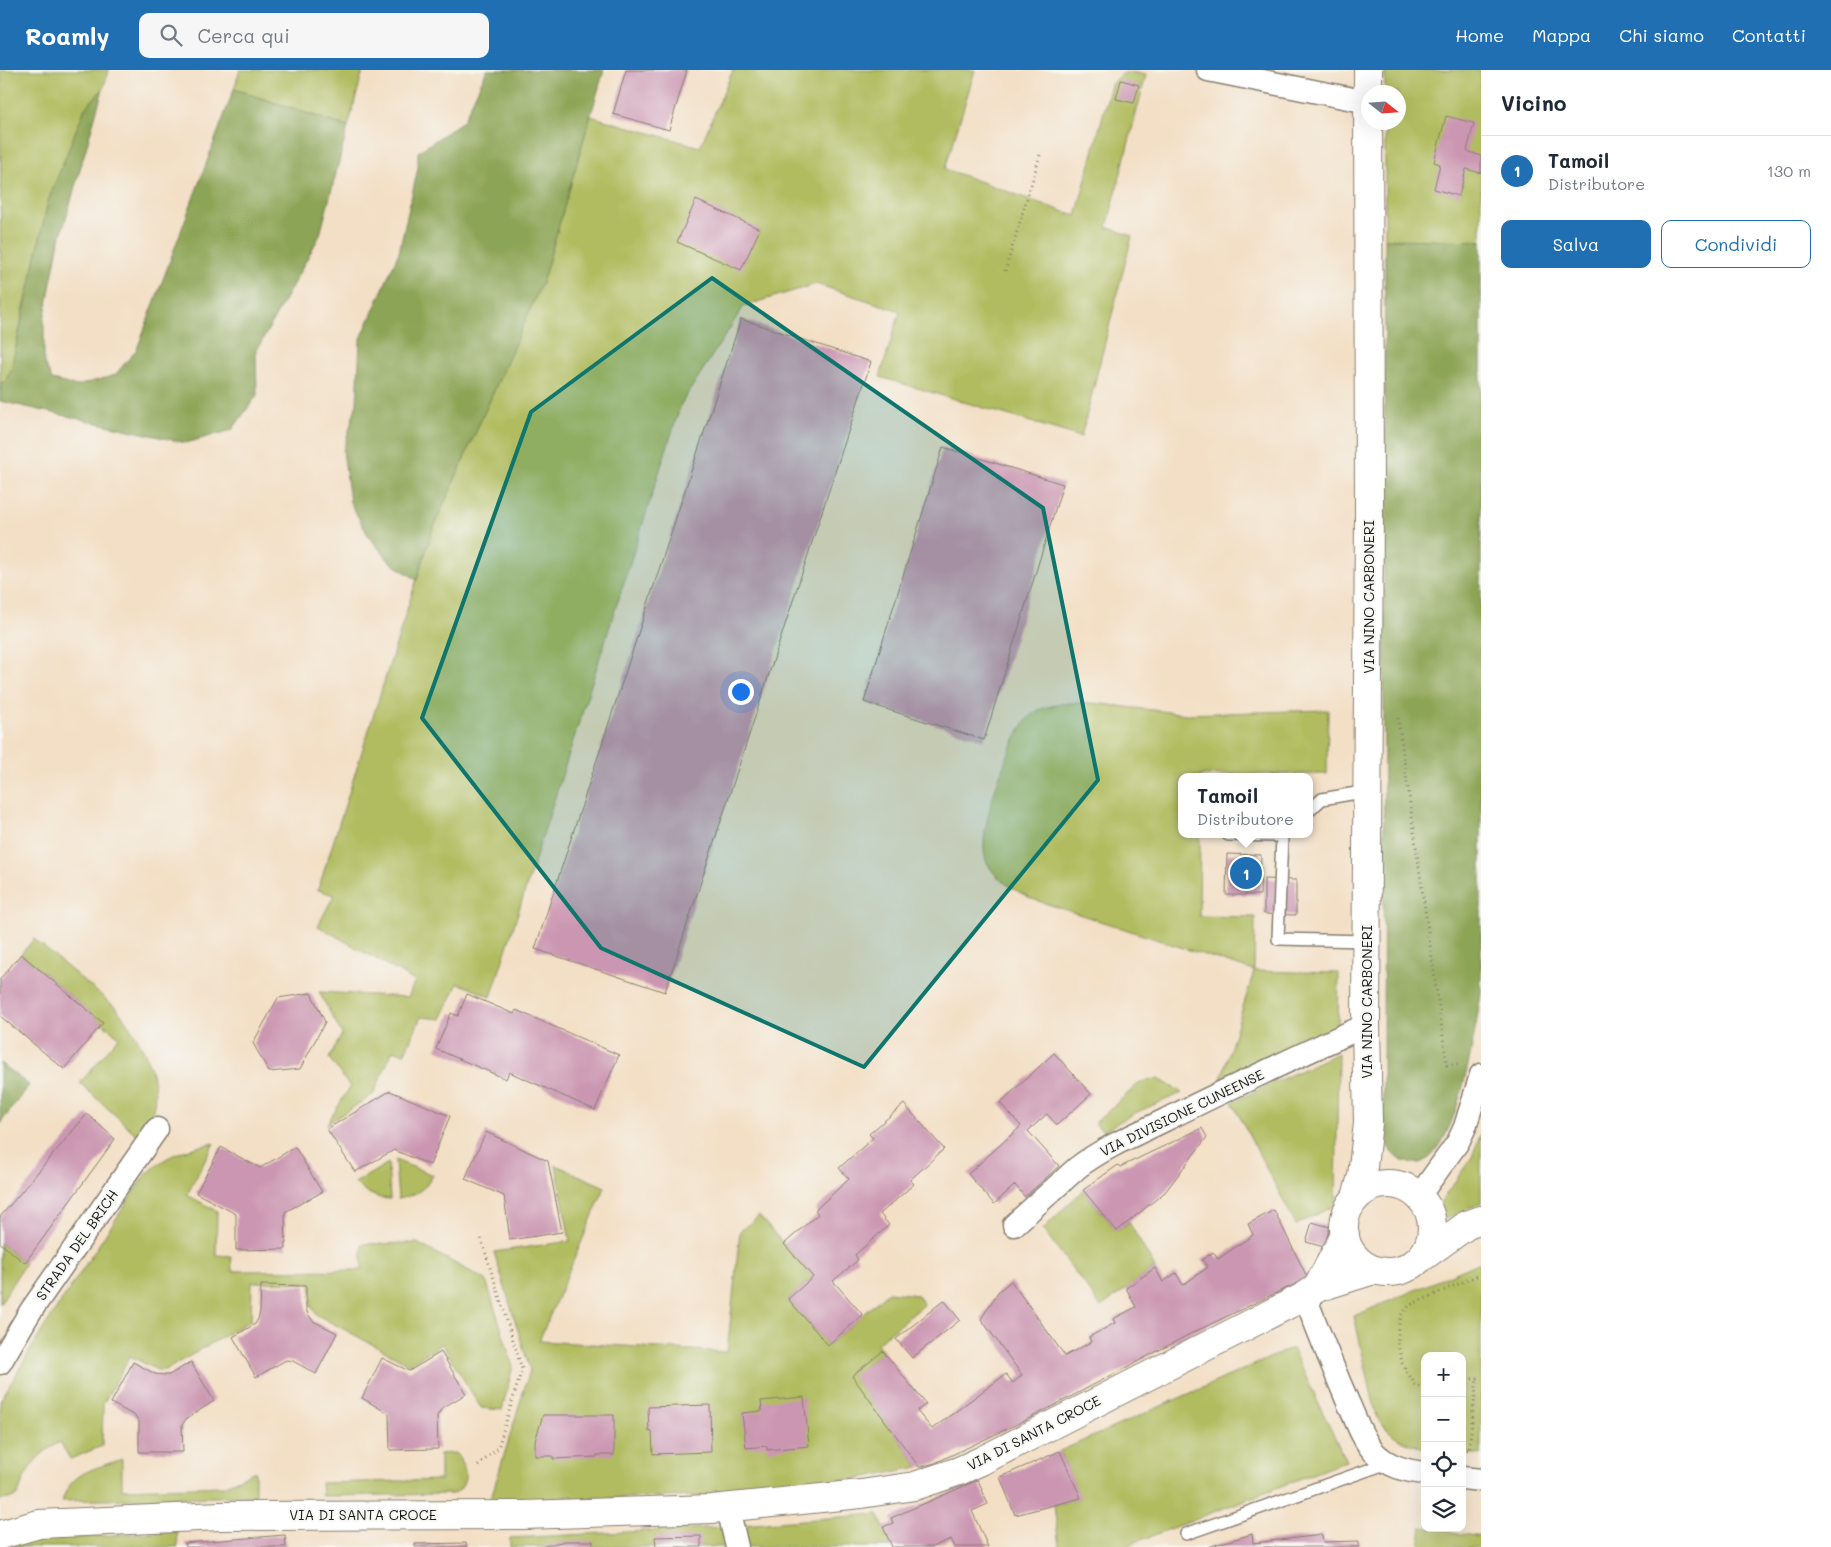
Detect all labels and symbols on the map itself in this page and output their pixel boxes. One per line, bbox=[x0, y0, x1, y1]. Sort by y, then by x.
north arrow bbox=[1361, 85, 1406, 130]
street label: VIA NINO CARBONERI bbox=[1359, 520, 1378, 674]
your location bbox=[728, 679, 754, 705]
pin: 1 bbox=[1230, 854, 1262, 892]
street label: VIA NINO CARBONERI bbox=[1357, 925, 1376, 1079]
street label: VIA DIVISIONE CUNEENSE bbox=[1097, 1065, 1267, 1161]
street label: STRADA DEL BRICH bbox=[31, 1185, 122, 1304]
street label: VIA DI SANTA CROCE bbox=[964, 1391, 1104, 1474]
street label: VIA DI SANTA CROCE bbox=[289, 1505, 437, 1524]

